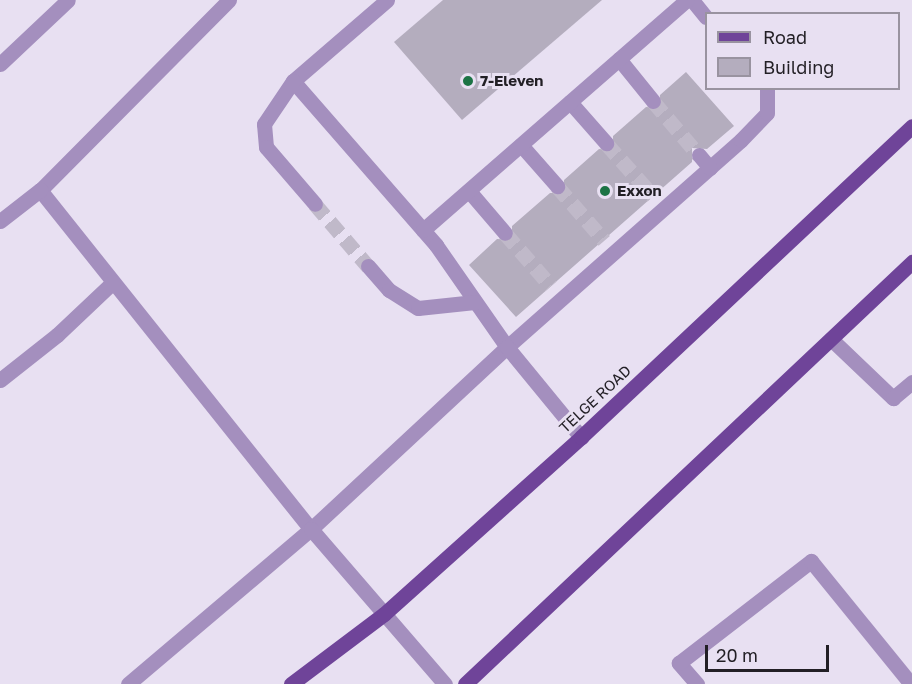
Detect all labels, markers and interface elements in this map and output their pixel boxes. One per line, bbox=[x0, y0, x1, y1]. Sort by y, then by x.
legend bbox=[705, 12, 900, 90]
text: Road bbox=[763, 26, 807, 48]
text: Building bbox=[763, 56, 834, 78]
place label: 7-Eleven bbox=[480, 72, 543, 90]
marker: 7-Eleven bbox=[461, 74, 475, 88]
place label: Exxon bbox=[617, 182, 662, 200]
marker: Exxon bbox=[598, 184, 612, 198]
street label: TELGE ROAD bbox=[555, 361, 635, 437]
scale bar bbox=[708, 633, 832, 671]
text: 20 m bbox=[716, 644, 758, 666]

